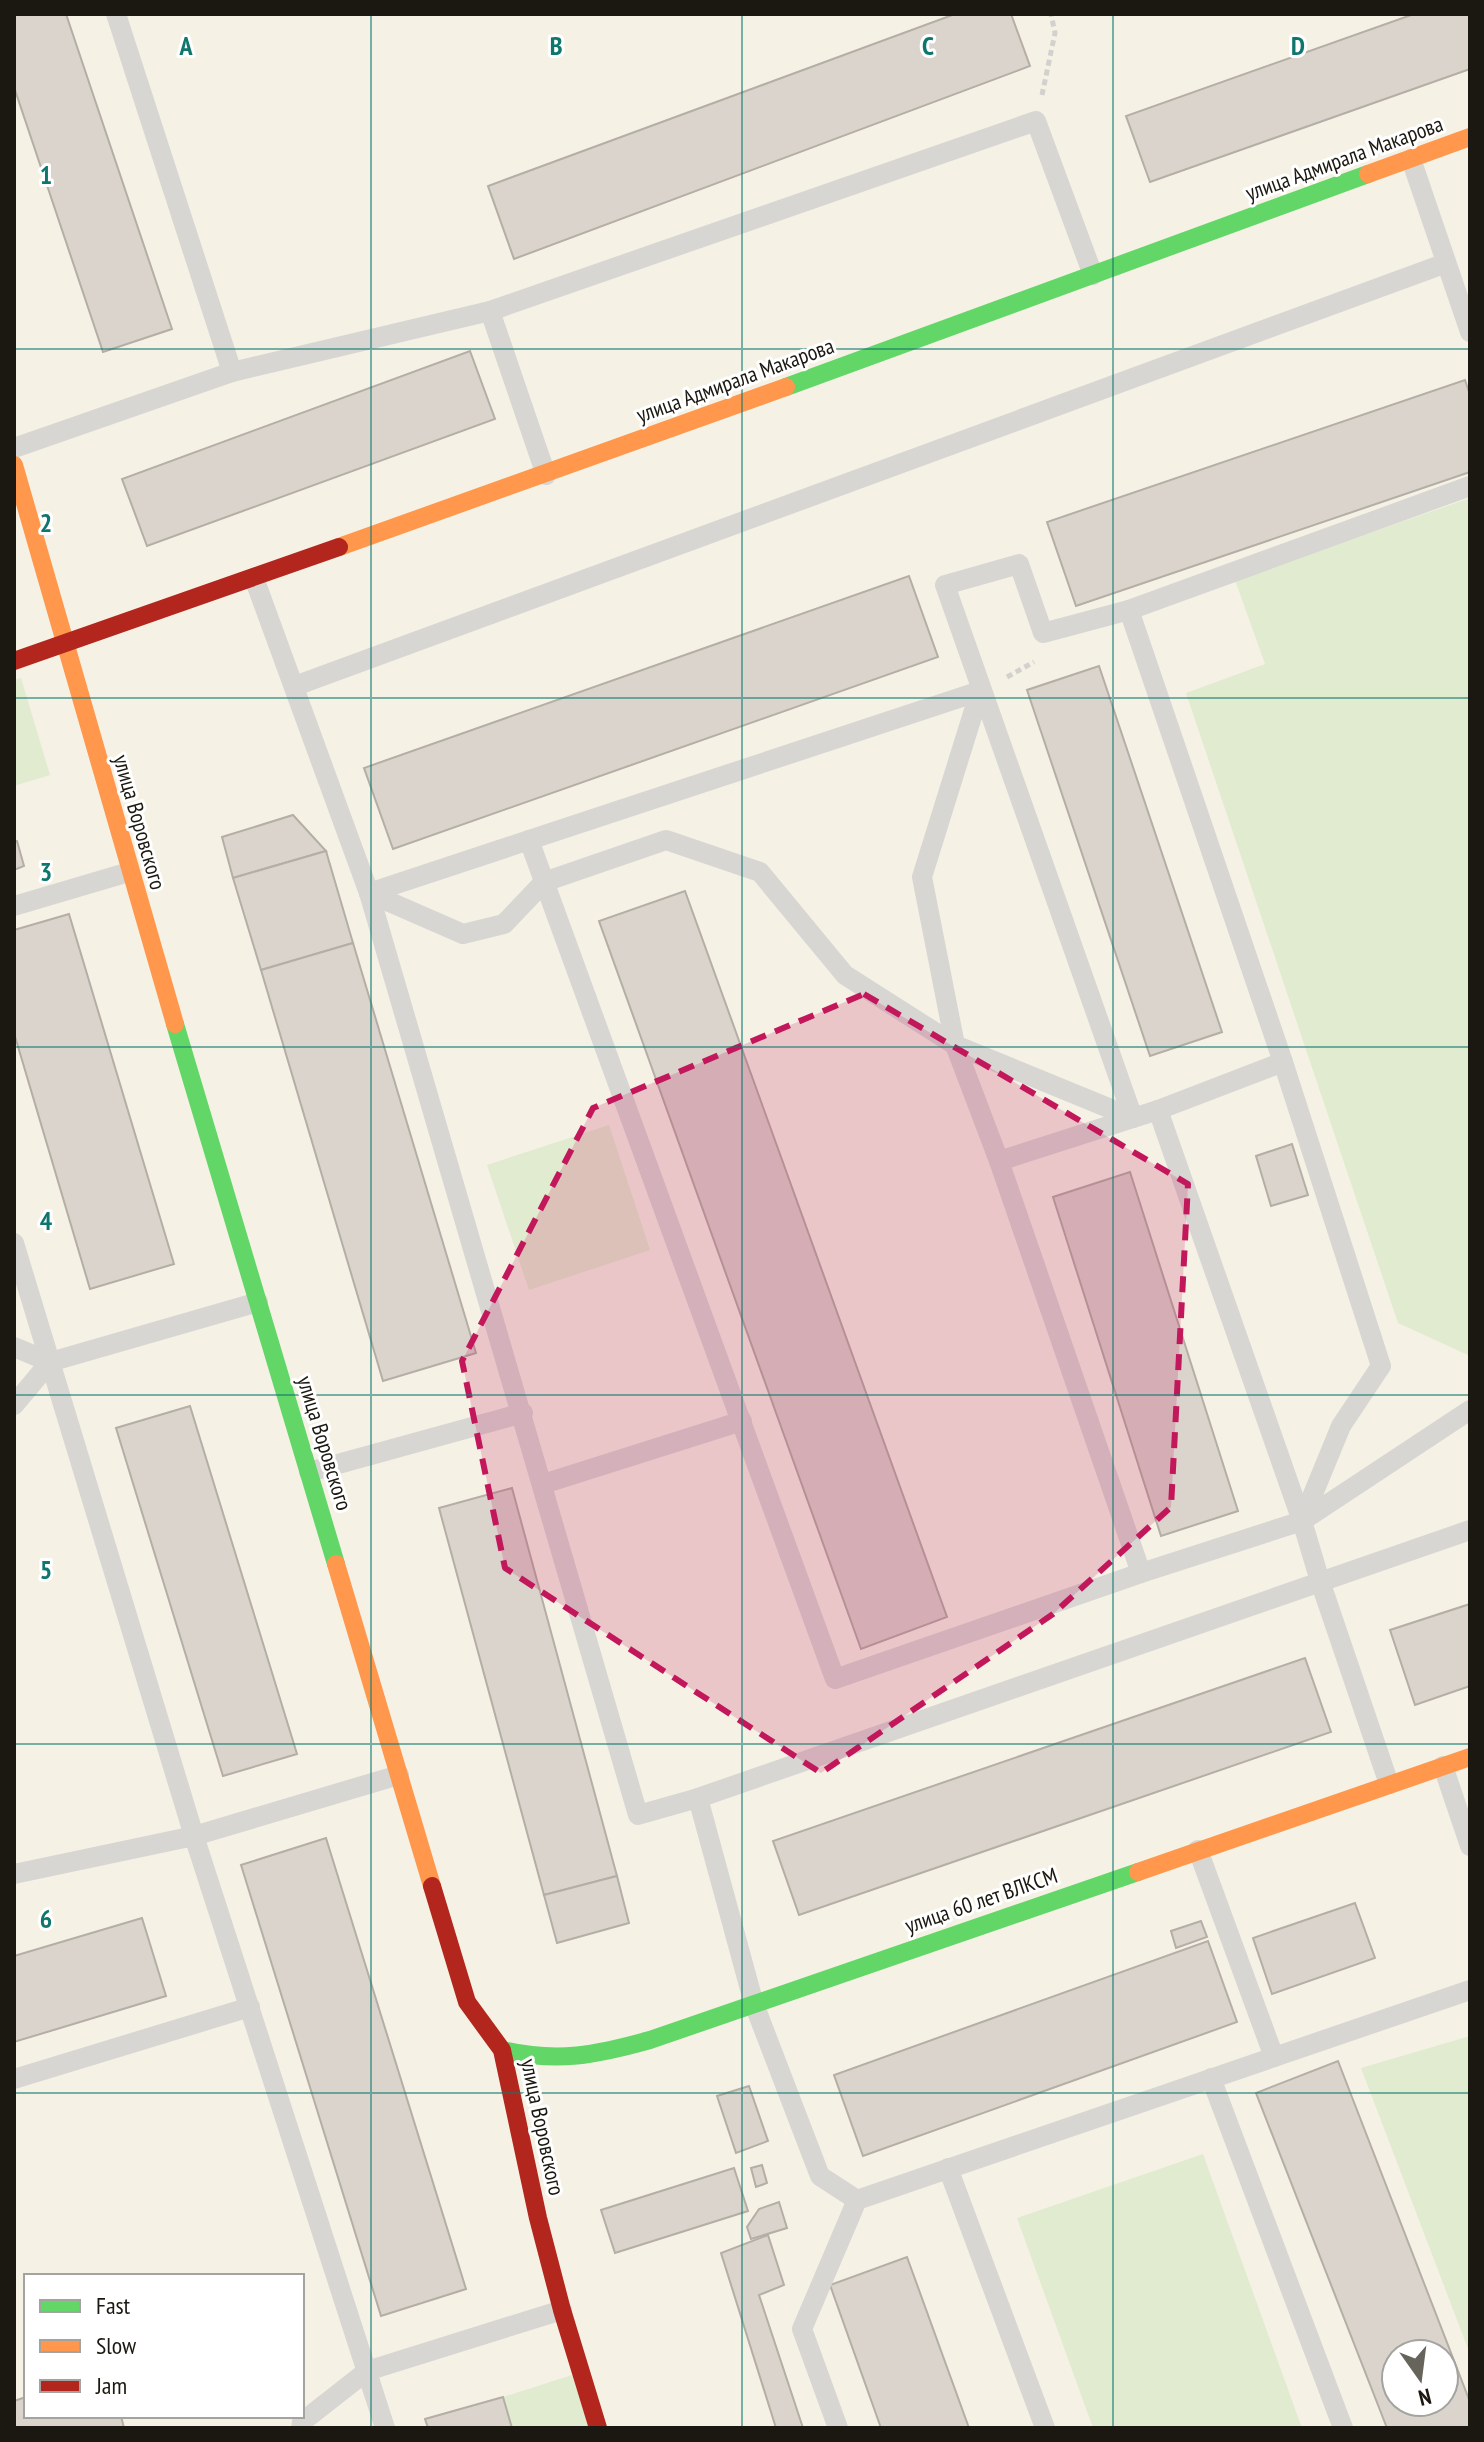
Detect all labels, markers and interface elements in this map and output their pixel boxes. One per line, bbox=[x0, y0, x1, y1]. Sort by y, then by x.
text: A bbox=[178, 29, 193, 62]
text: B bbox=[550, 29, 563, 62]
text: C bbox=[922, 29, 934, 62]
text: D bbox=[1291, 29, 1305, 62]
street label: улица Адмирала Макарова bbox=[1242, 109, 1446, 207]
text: 1 bbox=[40, 158, 52, 191]
street label: улица Адмирала Макарова bbox=[633, 331, 837, 429]
text: 2 bbox=[40, 506, 52, 539]
street label: улица Воровского bbox=[107, 751, 173, 893]
text: 3 bbox=[40, 855, 52, 888]
text: 4 bbox=[40, 1204, 53, 1237]
street label: улица Воровского bbox=[291, 1372, 359, 1514]
text: 5 bbox=[40, 1553, 52, 1586]
street label: улица 60 лет ВЛКСМ bbox=[901, 1861, 1061, 1939]
text: 6 bbox=[40, 1902, 52, 1935]
street label: улица Воровского bbox=[515, 2056, 571, 2198]
legend bbox=[24, 2274, 304, 2418]
text: Fast bbox=[96, 2290, 131, 2321]
text: Slow bbox=[96, 2330, 137, 2361]
north arrow bbox=[1380, 2338, 1460, 2418]
text: Jam bbox=[95, 2370, 127, 2401]
text: N bbox=[1416, 2382, 1434, 2412]

